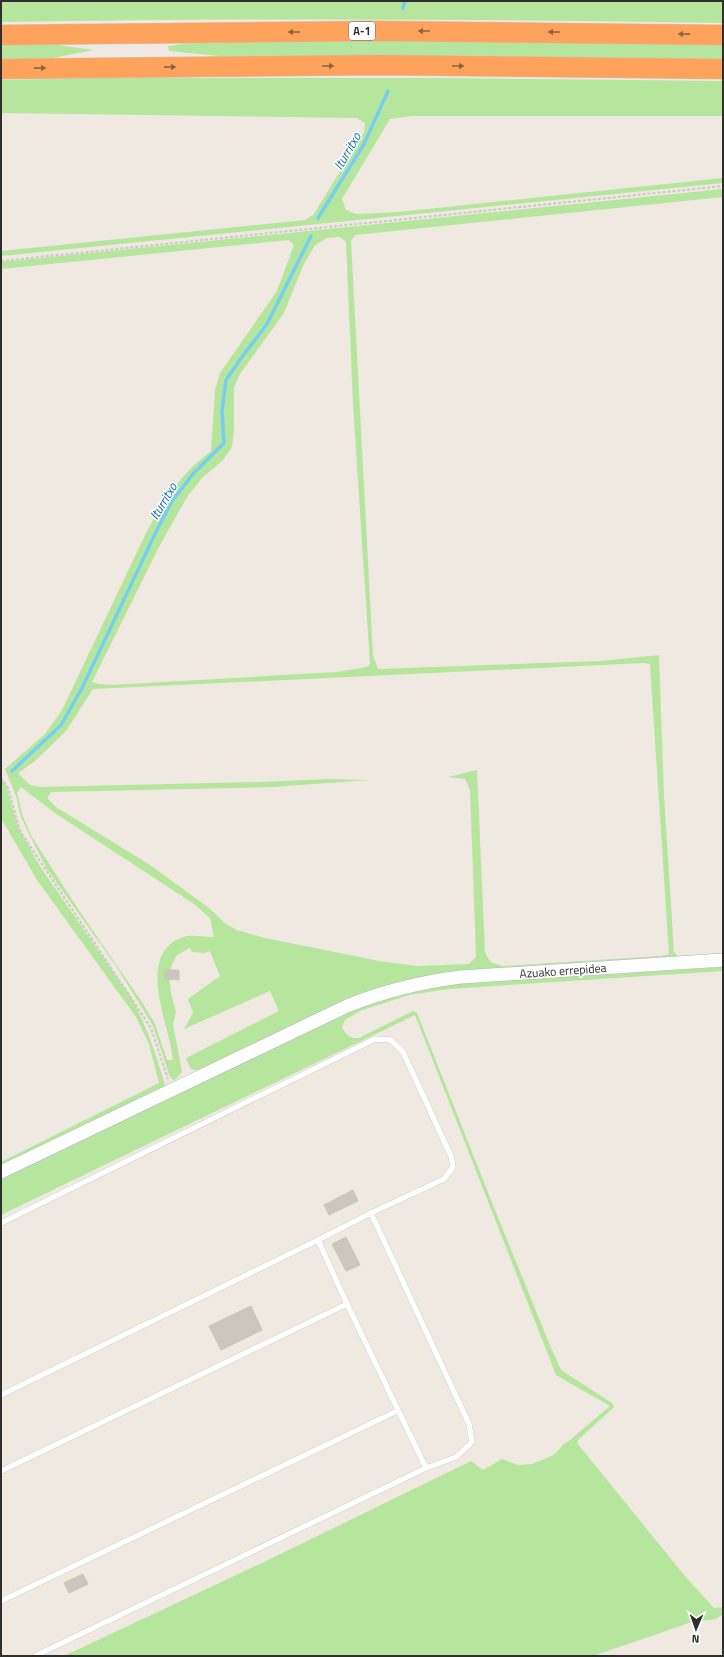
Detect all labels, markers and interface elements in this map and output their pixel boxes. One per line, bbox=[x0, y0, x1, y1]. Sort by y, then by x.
road number: A-1 bbox=[349, 22, 375, 40]
one-way arrow bbox=[417, 28, 430, 34]
one-way arrow bbox=[287, 29, 300, 35]
one-way arrow bbox=[547, 29, 560, 35]
one-way arrow bbox=[677, 31, 690, 37]
one-way arrow bbox=[322, 63, 335, 69]
one-way arrow bbox=[452, 63, 465, 69]
one-way arrow bbox=[164, 64, 177, 70]
one-way arrow bbox=[34, 65, 47, 71]
water label: Iturritxo bbox=[328, 128, 366, 173]
water label: Iturritxo bbox=[144, 478, 182, 523]
street label: Azuako errepidea bbox=[519, 958, 607, 983]
north arrow bbox=[676, 1609, 716, 1649]
text: N bbox=[692, 1631, 700, 1647]

